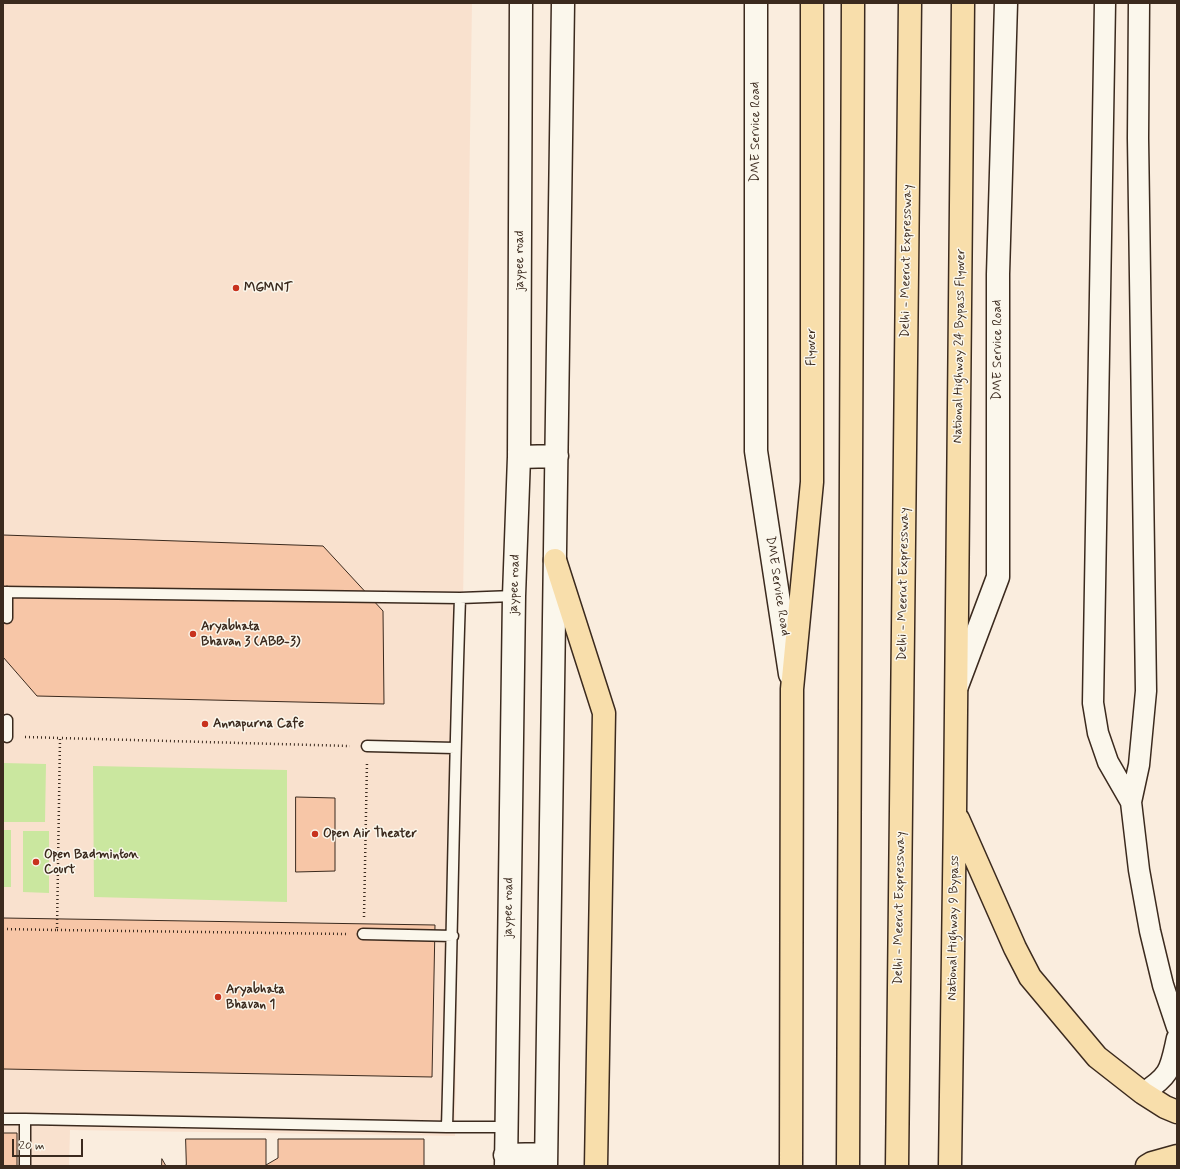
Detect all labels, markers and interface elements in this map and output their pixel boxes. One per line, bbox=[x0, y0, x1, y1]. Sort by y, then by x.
street label: DME Service Road bbox=[748, 82, 764, 182]
street label: Delhi - Meerut Expressway bbox=[898, 184, 916, 338]
street label: jaypee road bbox=[512, 231, 528, 291]
street label: National Highway 24 Bypass Flyover bbox=[951, 248, 969, 444]
place label: MGMNT bbox=[244, 280, 292, 296]
marker: MGMNT bbox=[231, 283, 241, 293]
street label: DME Service Road bbox=[990, 300, 1006, 400]
street label: Flyover bbox=[804, 328, 820, 366]
street label: Delhi - Meerut Expressway bbox=[895, 507, 913, 661]
street label: DME Service Road bbox=[761, 535, 793, 637]
street label: jaypee road bbox=[506, 554, 524, 616]
place label: Aryabhata Bhavan 3 (ABB-3) bbox=[201, 619, 300, 650]
marker: Aryabhata Bhavan 3 (ABB-3) bbox=[188, 629, 198, 639]
place label: Annapurna Cafe bbox=[213, 716, 304, 732]
marker: Annapurna Cafe bbox=[200, 719, 210, 729]
place label: Open Air Theater bbox=[323, 826, 417, 842]
marker: Open Air Theater bbox=[310, 829, 320, 839]
street label: Delhi - Meerut Expressway bbox=[891, 831, 909, 985]
place label: Open Badminton Court bbox=[44, 847, 139, 878]
street label: National Highway 9 Bypass bbox=[945, 855, 963, 1001]
marker: Open Badminton Court bbox=[31, 857, 41, 867]
street label: jaypee road bbox=[501, 877, 517, 939]
place label: Aryabhata Bhavan 1 bbox=[226, 982, 285, 1013]
marker: Aryabhata Bhavan 1 bbox=[213, 992, 223, 1002]
scale bar bbox=[14, 1131, 85, 1157]
text: 20 m bbox=[19, 1138, 45, 1154]

